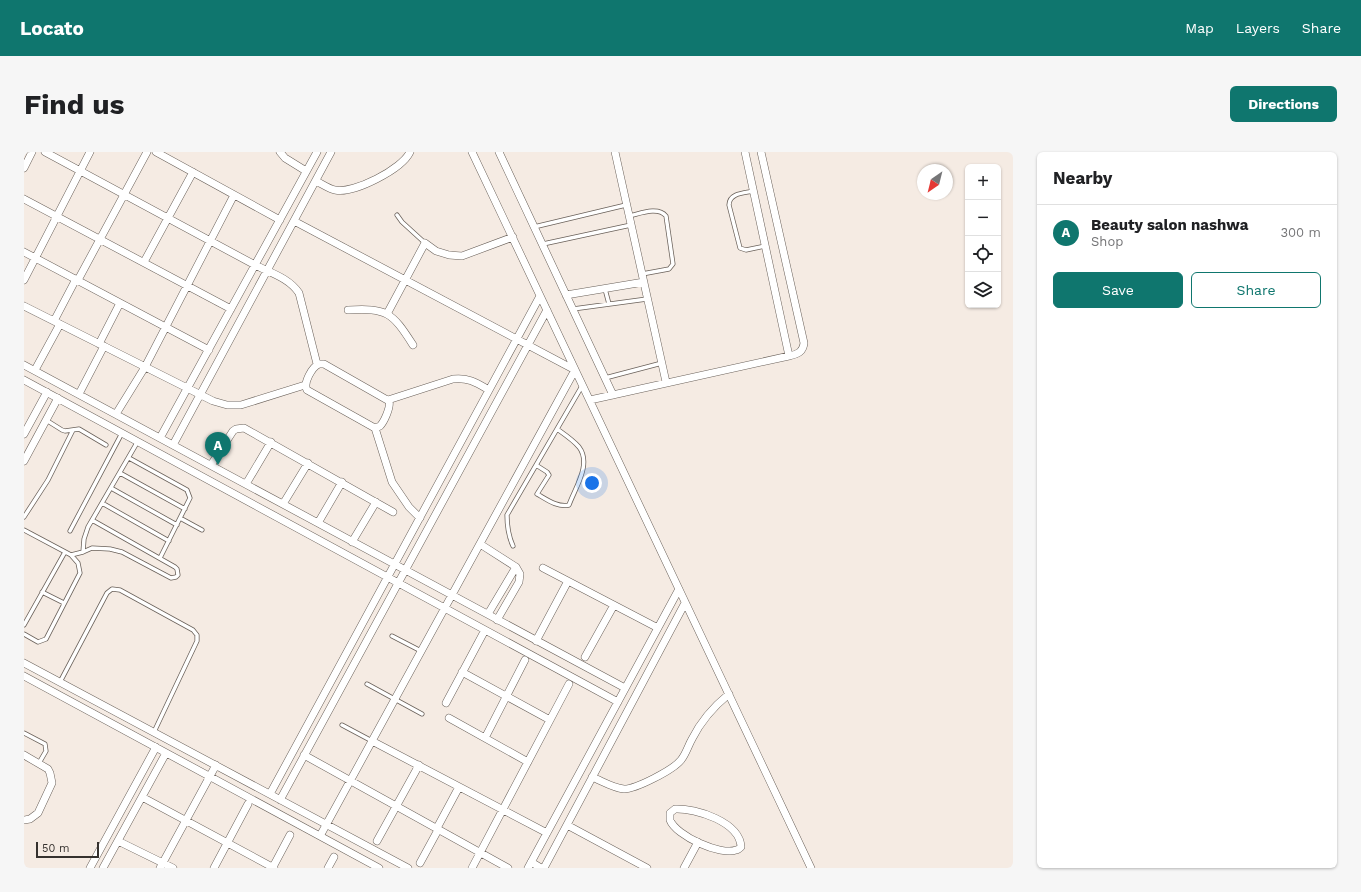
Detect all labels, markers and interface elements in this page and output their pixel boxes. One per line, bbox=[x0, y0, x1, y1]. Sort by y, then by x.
text: Locato bbox=[20, 17, 84, 40]
text: Map bbox=[1185, 20, 1214, 36]
text: Layers bbox=[1236, 20, 1280, 36]
text: Share bbox=[1302, 20, 1341, 36]
button: Directions bbox=[1230, 86, 1337, 122]
text: Find us bbox=[24, 88, 124, 121]
north arrow bbox=[917, 164, 953, 200]
map controls bbox=[965, 164, 1001, 308]
button: + bbox=[965, 164, 1001, 200]
text: Nearby bbox=[1053, 168, 1112, 188]
button: − bbox=[965, 200, 1001, 236]
text: Beauty salon nashwa bbox=[1091, 216, 1248, 234]
text: A bbox=[1062, 225, 1070, 240]
text: 300 m bbox=[1280, 225, 1321, 240]
text: Shop bbox=[1091, 234, 1123, 249]
button: locate bbox=[965, 236, 1001, 272]
button: layers bbox=[965, 272, 1001, 308]
button: Save bbox=[1053, 272, 1183, 308]
button: Share bbox=[1191, 272, 1321, 308]
pin: A bbox=[205, 432, 231, 465]
your location bbox=[582, 473, 602, 493]
scale bar bbox=[36, 840, 99, 859]
text: 50 m bbox=[42, 842, 69, 855]

